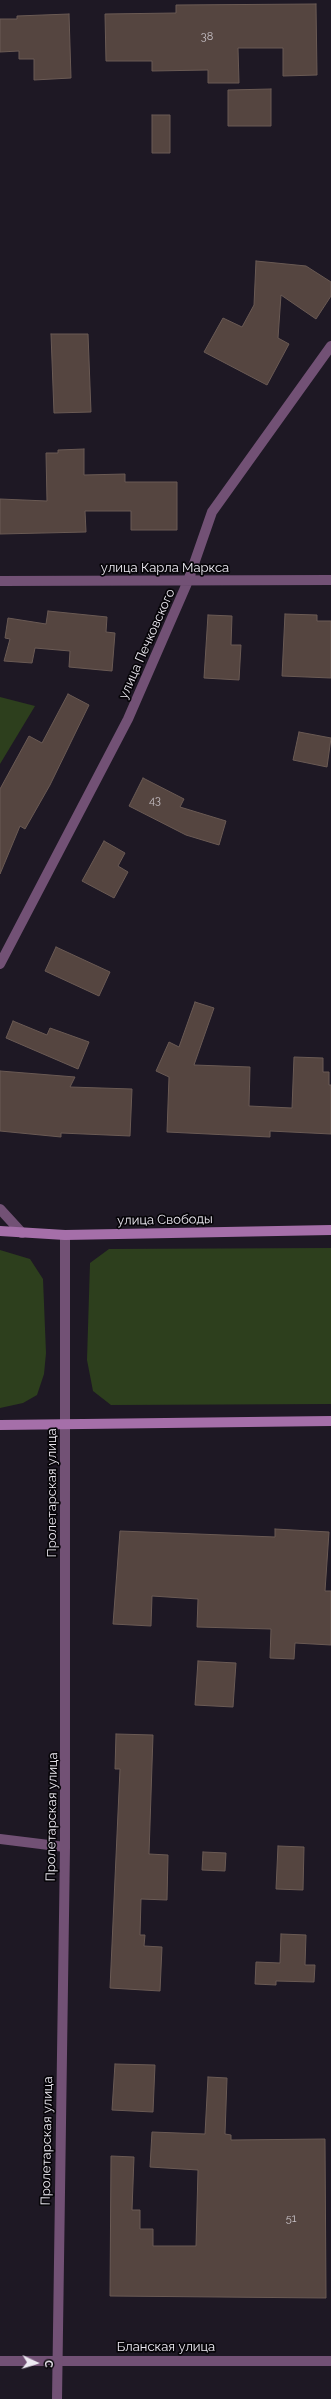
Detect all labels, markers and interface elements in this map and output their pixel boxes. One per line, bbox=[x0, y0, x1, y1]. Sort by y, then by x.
house number: 38 bbox=[201, 30, 213, 44]
street label: улица Карла Маркса bbox=[101, 560, 229, 576]
street label: улица Печковского bbox=[116, 586, 178, 702]
house number: 43 bbox=[149, 794, 161, 808]
street label: улица Свободы bbox=[117, 1211, 213, 1229]
street label: Пролетарская улица bbox=[44, 1428, 60, 1558]
street label: Пролетарская улица bbox=[43, 1752, 61, 1882]
street label: Пролетарская улица bbox=[38, 2076, 56, 2206]
house number: 51 bbox=[286, 2212, 296, 2226]
street label: Бланская улица bbox=[117, 2339, 215, 2355]
north arrow bbox=[16, 2343, 56, 2383]
text: С bbox=[42, 2360, 55, 2368]

